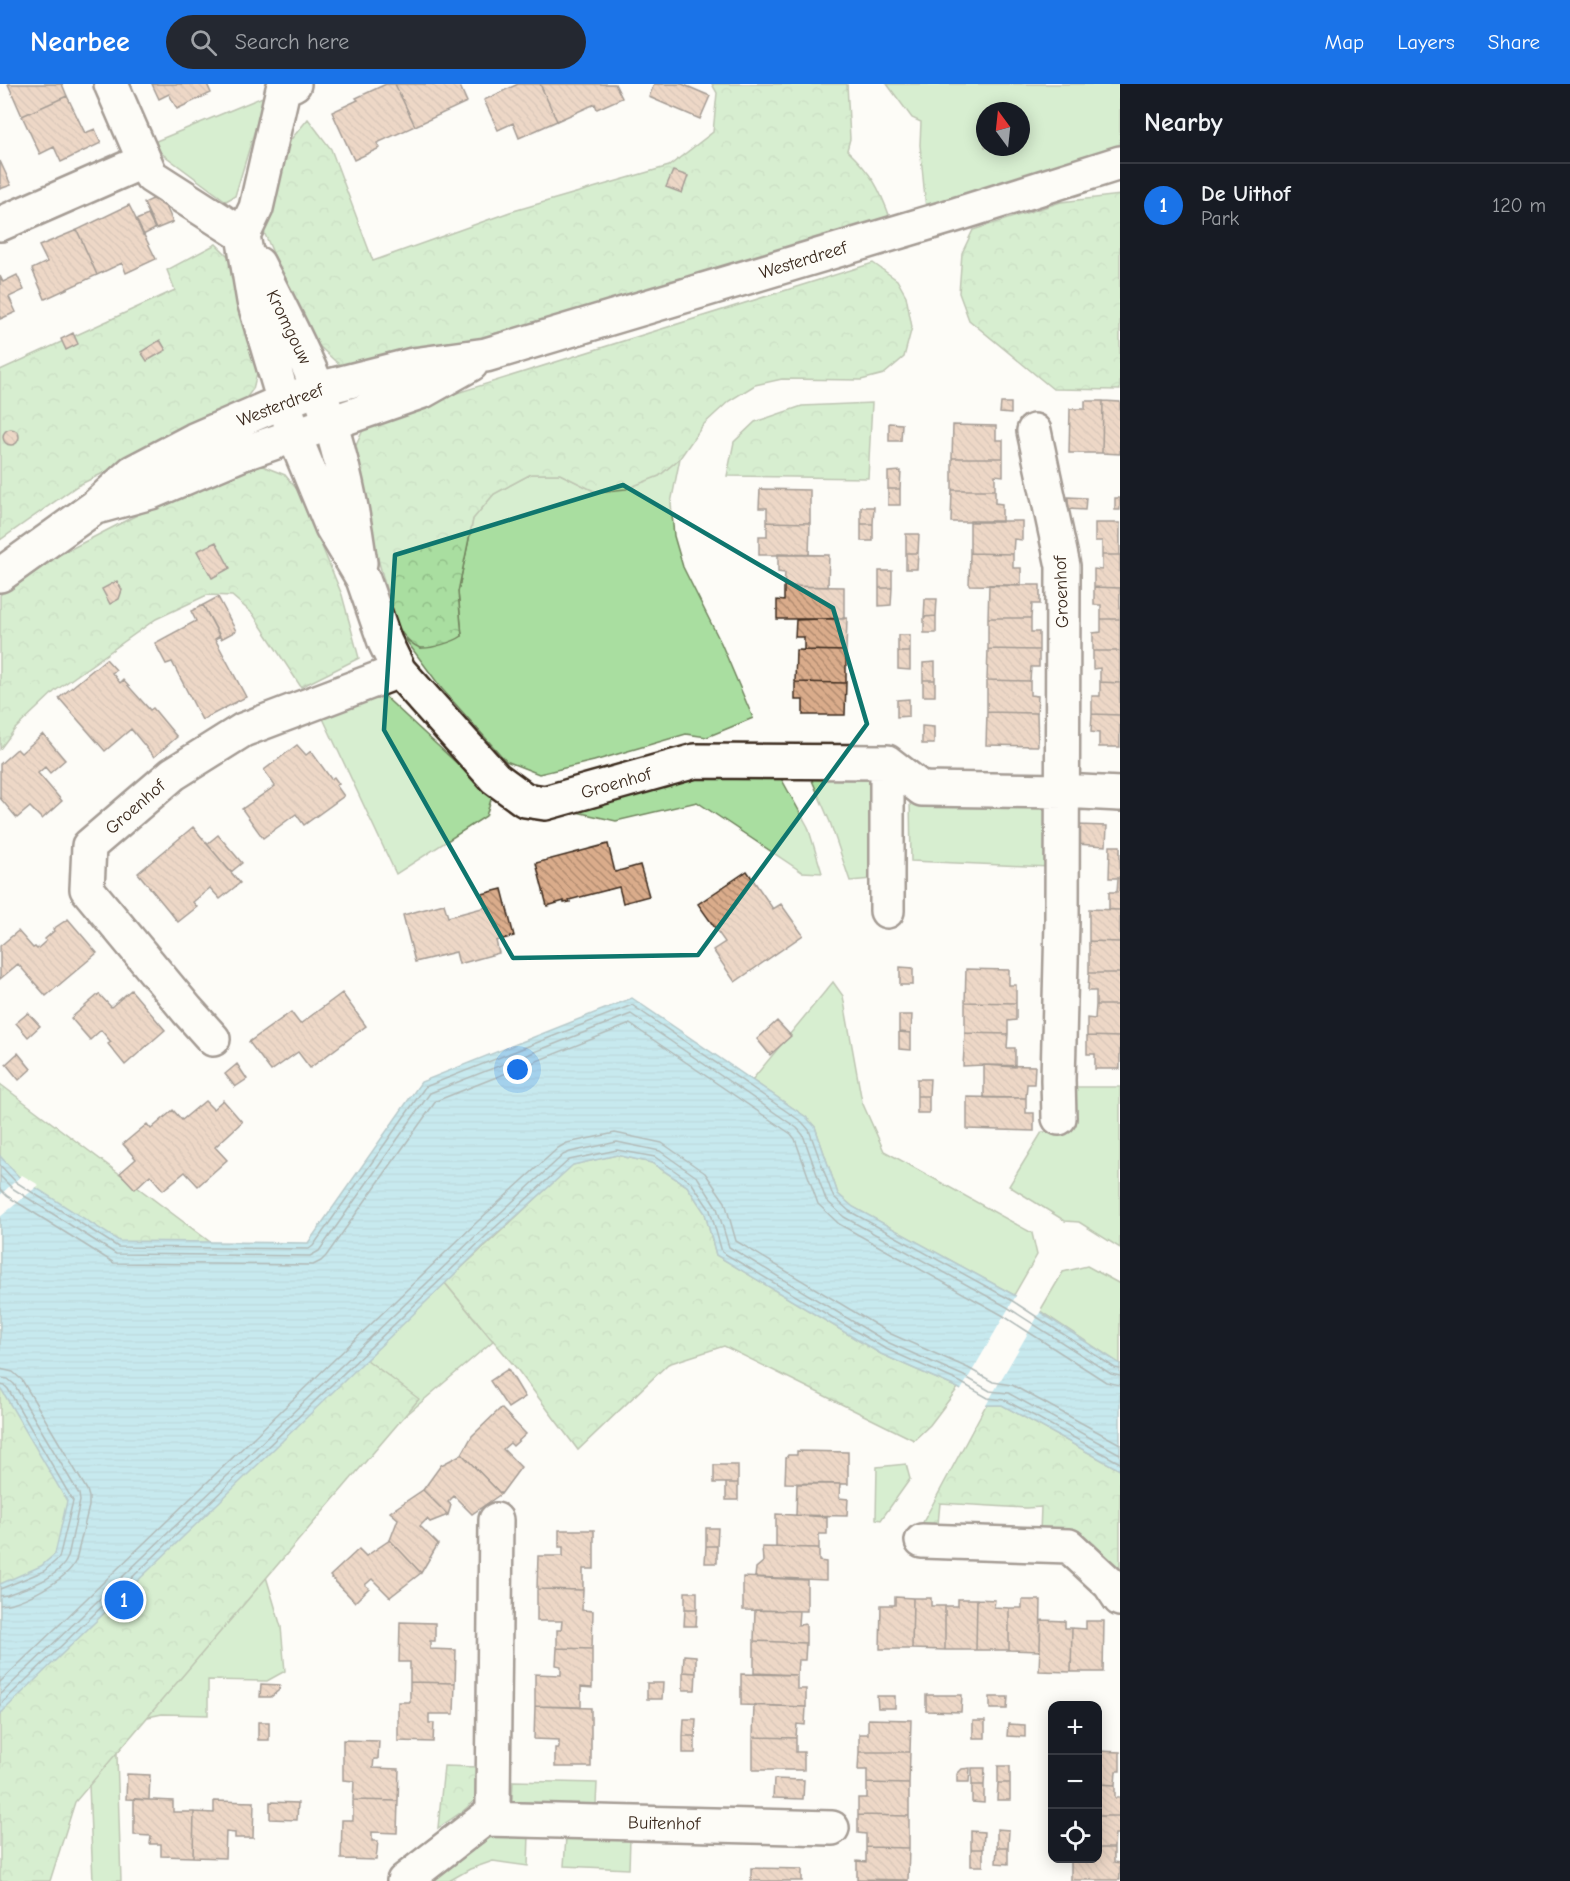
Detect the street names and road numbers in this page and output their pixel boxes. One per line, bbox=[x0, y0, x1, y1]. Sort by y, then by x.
street label: Westerdreef bbox=[757, 237, 850, 284]
street label: Kromgouw bbox=[261, 287, 316, 368]
street label: Westerdreef bbox=[234, 379, 327, 431]
street label: Groenhof bbox=[1050, 554, 1073, 628]
street label: Groenhof bbox=[578, 763, 655, 804]
street label: Groenhof bbox=[101, 775, 170, 839]
street label: Buitenhof bbox=[628, 1812, 701, 1835]

